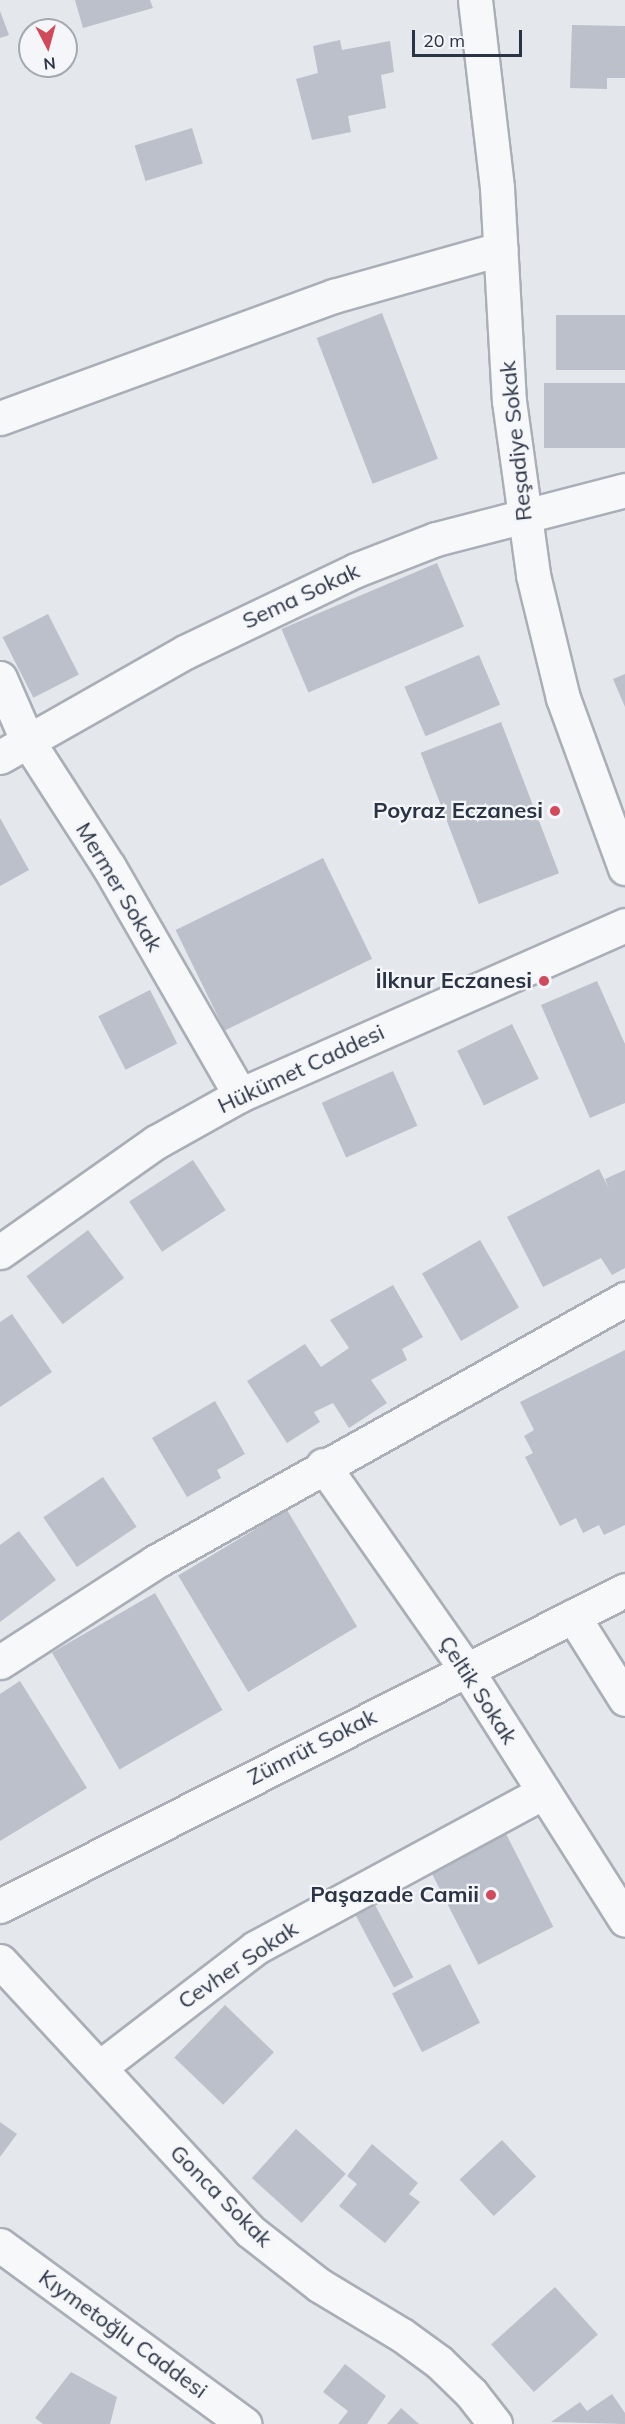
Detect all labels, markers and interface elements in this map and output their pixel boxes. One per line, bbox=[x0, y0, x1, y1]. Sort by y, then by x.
north arrow bbox=[18, 18, 78, 78]
scale bar bbox=[415, 18, 524, 56]
text: 20 m bbox=[423, 29, 465, 52]
text: N bbox=[43, 53, 57, 74]
street label: Reşadiye Sokak bbox=[494, 360, 538, 522]
street label: Sema Sokak bbox=[238, 557, 364, 635]
place label: Poyraz Eczanesi bbox=[373, 798, 543, 824]
marker: Poyraz Eczanesi bbox=[548, 804, 562, 818]
street label: Mermer Sokak bbox=[70, 818, 168, 956]
place label: İlknur Eczanesi bbox=[376, 968, 532, 994]
marker: İlknur Eczanesi bbox=[537, 974, 551, 988]
street label: Hükümet Caddesi bbox=[214, 1019, 388, 1119]
street label: Çeltik Sokak bbox=[433, 1631, 523, 1749]
street label: Zümrüt Sokak bbox=[243, 1703, 381, 1791]
place label: Paşazade Camii bbox=[310, 1882, 479, 1908]
marker: Paşazade Camii bbox=[484, 1888, 498, 1902]
street label: Cevher Sokak bbox=[173, 1915, 303, 2015]
street label: Gonca Sokak bbox=[165, 2140, 277, 2252]
street label: Kıymetoğlu Caddesi bbox=[34, 2264, 212, 2404]

